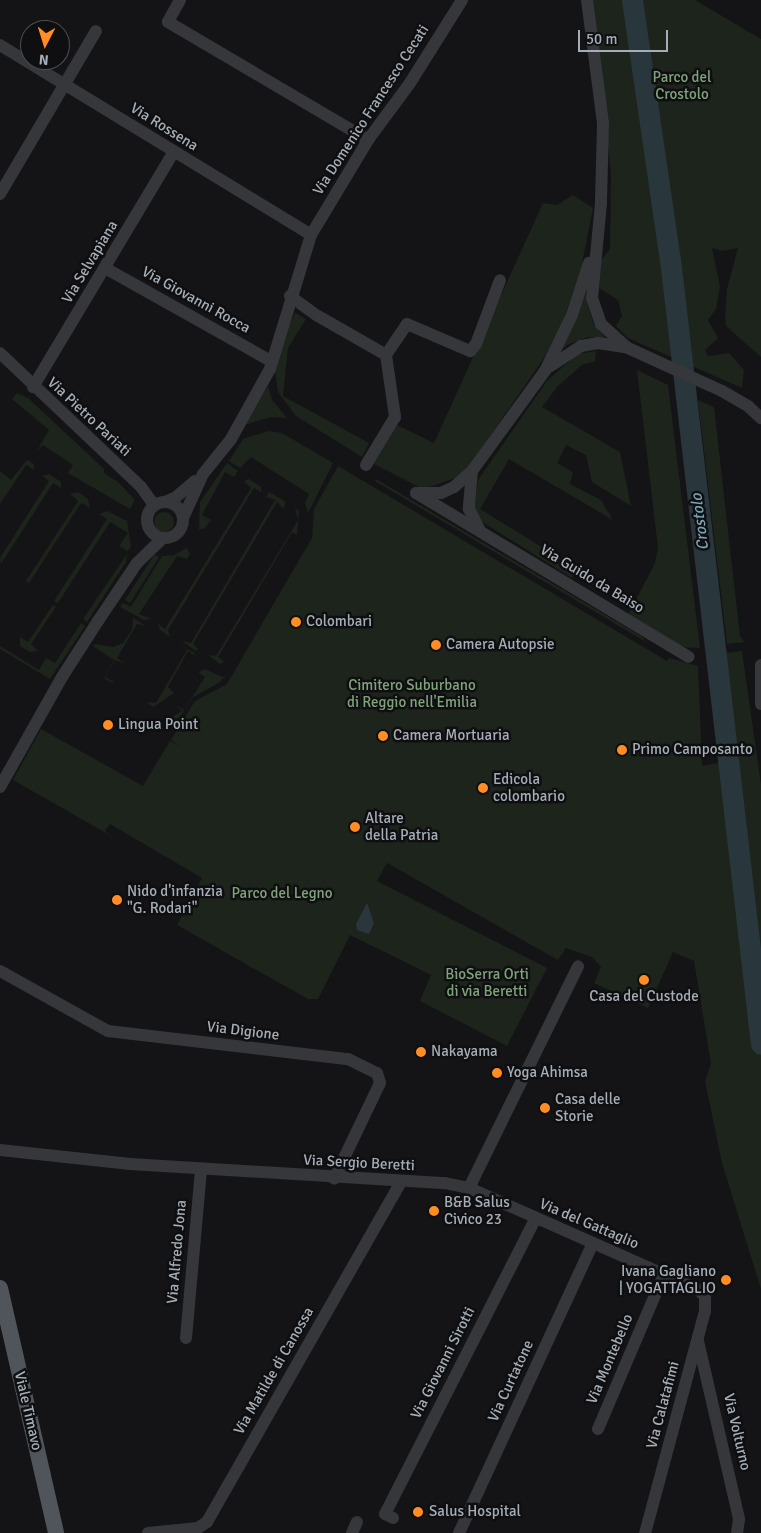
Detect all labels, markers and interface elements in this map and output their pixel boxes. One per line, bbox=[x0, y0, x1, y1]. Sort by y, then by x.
north arrow bbox=[20, 20, 70, 70]
scale bar bbox=[581, 20, 671, 52]
street label: Via Domenico Francesco Cecati bbox=[309, 22, 433, 198]
text: 50 m bbox=[586, 30, 617, 48]
text: N bbox=[38, 51, 49, 68]
park label: Parco del Crostolo bbox=[653, 68, 711, 103]
street label: Via Rossena bbox=[127, 99, 201, 155]
street label: Via Selvapiana bbox=[58, 217, 122, 307]
street label: Via Giovanni Rocca bbox=[139, 263, 253, 337]
street label: Via Pietro Pariati bbox=[43, 374, 135, 460]
water label: Crostolo bbox=[687, 492, 713, 552]
street label: Via Guido da Baiso bbox=[537, 541, 647, 617]
place label: Colombari bbox=[306, 613, 372, 631]
marker: Colombari bbox=[290, 616, 302, 628]
place label: Camera Autopsie bbox=[446, 636, 555, 654]
marker: Camera Autopsie bbox=[430, 639, 442, 651]
park label: Cimitero Suburbano di Reggio nell'Emilia bbox=[347, 676, 477, 711]
place label: Lingua Point bbox=[118, 716, 198, 734]
marker: Lingua Point bbox=[102, 719, 114, 731]
place label: Camera Mortuaria bbox=[393, 727, 510, 745]
marker: Camera Mortuaria bbox=[377, 730, 389, 742]
place label: Primo Camposanto bbox=[632, 741, 753, 759]
marker: Primo Camposanto bbox=[616, 744, 628, 756]
place label: Edicola colombario bbox=[493, 770, 565, 805]
marker: Edicola colombario bbox=[477, 782, 489, 794]
place label: Altare della Patria bbox=[365, 809, 438, 844]
marker: Altare della Patria bbox=[349, 821, 361, 833]
place label: Nido d'infanzia "G. Rodari" bbox=[127, 882, 223, 917]
park label: Parco del Legno bbox=[231, 885, 333, 903]
marker: Nido d'infanzia "G. Rodari" bbox=[111, 894, 123, 906]
park label: BioSerra Orti di via Beretti bbox=[445, 965, 529, 1000]
marker: Casa del Custode bbox=[638, 974, 650, 986]
place label: Casa del Custode bbox=[589, 988, 699, 1006]
street label: Via Digione bbox=[206, 1018, 280, 1044]
place label: Nakayama bbox=[431, 1043, 498, 1061]
marker: Nakayama bbox=[415, 1046, 427, 1058]
place label: Yoga Ahimsa bbox=[507, 1064, 588, 1082]
marker: Yoga Ahimsa bbox=[491, 1067, 503, 1079]
place label: Casa delle Storie bbox=[555, 1090, 620, 1125]
marker: Casa delle Storie bbox=[539, 1102, 551, 1114]
street label: Via Sergio Beretti bbox=[303, 1151, 415, 1175]
place label: B&B Salus Civico 23 bbox=[444, 1193, 510, 1228]
street label: Via del Gattaglio bbox=[537, 1195, 641, 1253]
street label: Via Alfredo Jona bbox=[163, 1199, 191, 1305]
marker: B&B Salus Civico 23 bbox=[428, 1205, 440, 1217]
place label: Ivana Gagliano | YOGATTAGLIO bbox=[619, 1262, 716, 1297]
marker: Ivana Gagliano | YOGATTAGLIO bbox=[720, 1274, 732, 1286]
street label: Via Matilde di Canossa bbox=[230, 1304, 318, 1438]
street label: Via Giovanni Sirotti bbox=[407, 1304, 479, 1422]
street label: Via Montebello bbox=[583, 1311, 637, 1407]
street label: Via Curtatone bbox=[484, 1337, 538, 1425]
street label: Via Calatafimi bbox=[643, 1359, 683, 1451]
street label: Viale Timavo bbox=[10, 1370, 46, 1452]
street label: Via Volturno bbox=[719, 1392, 755, 1472]
place label: Salus Hospital bbox=[429, 1503, 521, 1521]
marker: Salus Hospital bbox=[411, 1505, 425, 1519]

